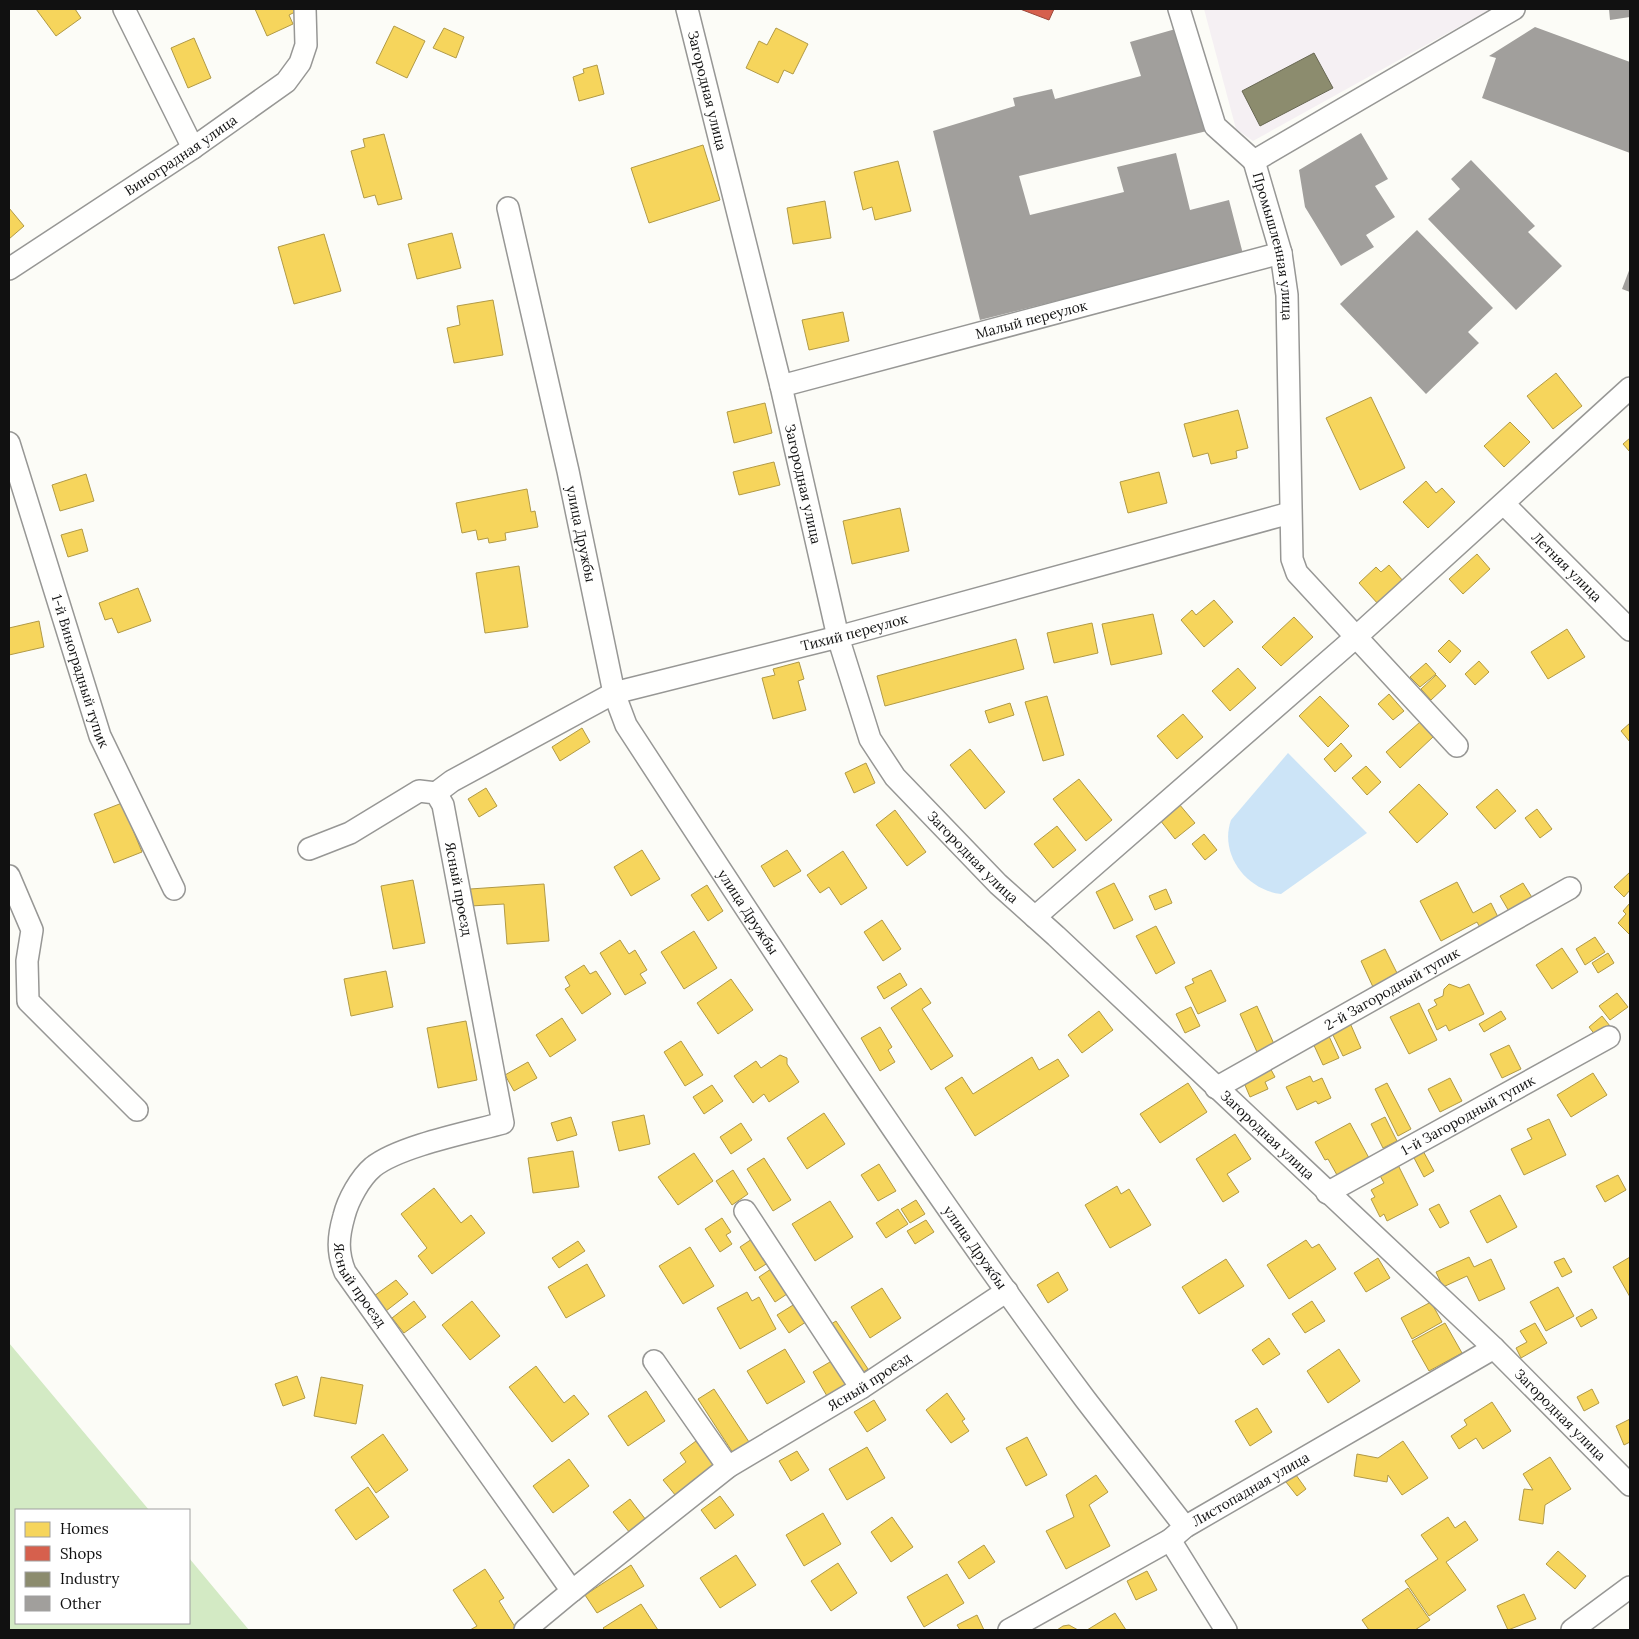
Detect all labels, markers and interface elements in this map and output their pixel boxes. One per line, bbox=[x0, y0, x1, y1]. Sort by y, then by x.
street label: Загородная улица bbox=[684, 29, 731, 152]
street label: Виноградная улица bbox=[121, 111, 240, 200]
street label: Промышленная улица bbox=[1249, 170, 1296, 321]
street label: Малый переулок bbox=[974, 296, 1090, 343]
street label: Загородная улица bbox=[781, 422, 826, 546]
street label: улица Дружбы bbox=[562, 484, 600, 584]
street label: Летняя улица bbox=[1528, 528, 1606, 606]
street label: 1-й Виноградный тупик bbox=[48, 592, 114, 751]
street label: Тихий переулок bbox=[799, 609, 910, 655]
street label: Загородная улица bbox=[923, 807, 1022, 907]
street label: Ясный проезд bbox=[441, 840, 477, 937]
street label: улица Дружбы bbox=[714, 866, 783, 958]
street label: 2-й Загородный тупик bbox=[1321, 943, 1463, 1034]
street label: 1-й Загородный тупик bbox=[1398, 1071, 1538, 1159]
street label: Загородная улица bbox=[1217, 1086, 1318, 1183]
street label: улица Дружбы bbox=[940, 1202, 1011, 1293]
street label: Ясный проезд bbox=[330, 1242, 390, 1331]
street label: Ясный проезд bbox=[824, 1348, 914, 1415]
street label: Загородная улица bbox=[1511, 1365, 1610, 1465]
street label: Листопадная улица bbox=[1189, 1448, 1312, 1530]
legend bbox=[15, 1509, 190, 1624]
text: Homes bbox=[60, 1519, 109, 1538]
text: Shops bbox=[60, 1544, 102, 1563]
text: Industry bbox=[60, 1569, 119, 1588]
text: Other bbox=[60, 1594, 102, 1613]

